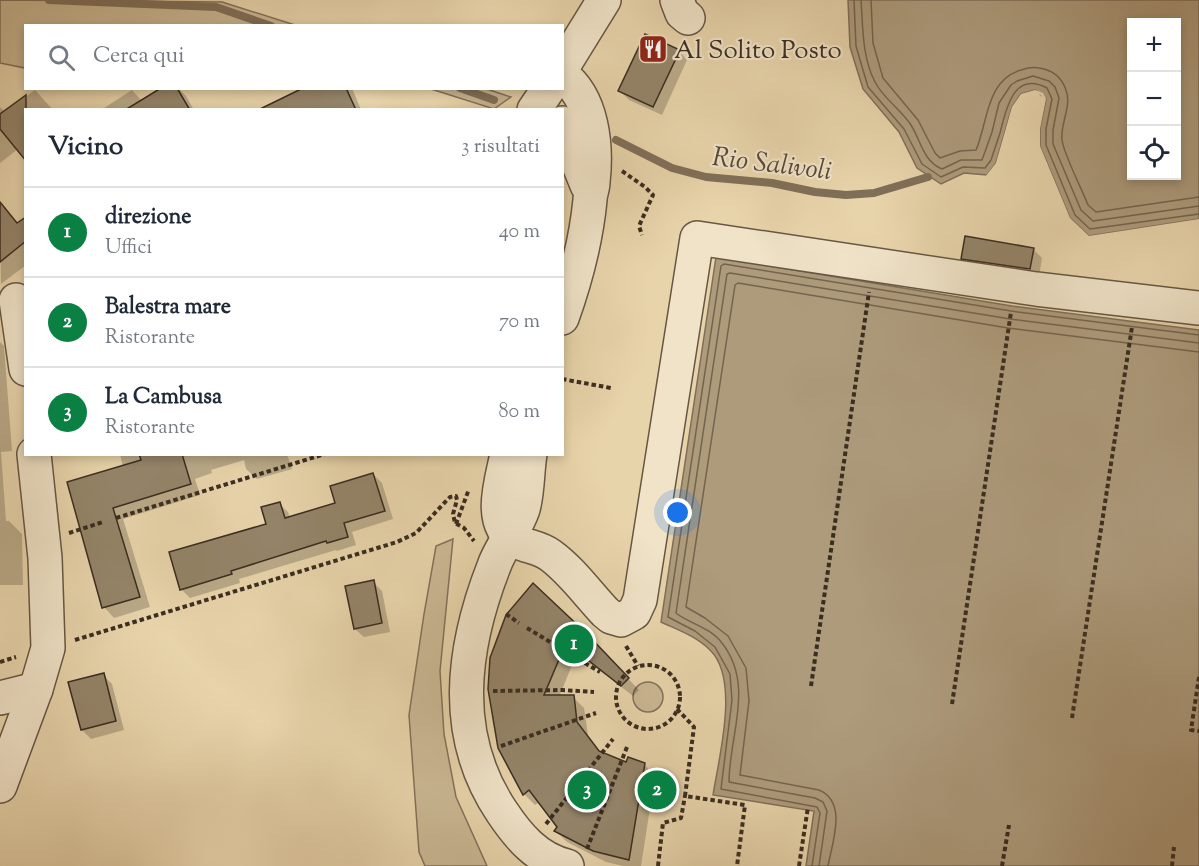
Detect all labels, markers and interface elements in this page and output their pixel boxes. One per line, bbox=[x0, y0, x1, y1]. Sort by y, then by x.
map controls bbox=[1127, 18, 1181, 180]
button: + bbox=[1127, 18, 1181, 72]
search box bbox=[24, 24, 564, 90]
restaurant icon: Al Solito Posto bbox=[637, 33, 669, 65]
place label: Al Solito Posto bbox=[674, 33, 842, 70]
icon: search bbox=[45, 41, 78, 74]
text: Cerca qui bbox=[93, 41, 184, 73]
button: − bbox=[1127, 72, 1181, 126]
button: locate bbox=[1127, 126, 1181, 180]
text: Vicino bbox=[48, 129, 123, 166]
text: 3 risultati bbox=[461, 133, 540, 162]
water label: Rio Salivoli bbox=[710, 139, 834, 192]
text: direzione bbox=[105, 202, 192, 234]
text: 1 bbox=[64, 218, 71, 247]
text: 40 m bbox=[499, 218, 540, 247]
text: Uffici bbox=[105, 234, 152, 263]
text: Balestra mare bbox=[105, 292, 231, 324]
text: 2 bbox=[63, 308, 72, 337]
text: 70 m bbox=[499, 308, 540, 337]
text: Ristorante bbox=[105, 324, 195, 353]
text: La Cambusa bbox=[105, 382, 222, 414]
text: 3 bbox=[63, 398, 72, 427]
text: 80 m bbox=[499, 398, 540, 427]
text: Ristorante bbox=[105, 414, 195, 443]
your location bbox=[663, 498, 692, 527]
pin: 1 bbox=[554, 622, 594, 666]
pin: 3 bbox=[568, 768, 606, 812]
pin: 2 bbox=[638, 768, 676, 812]

